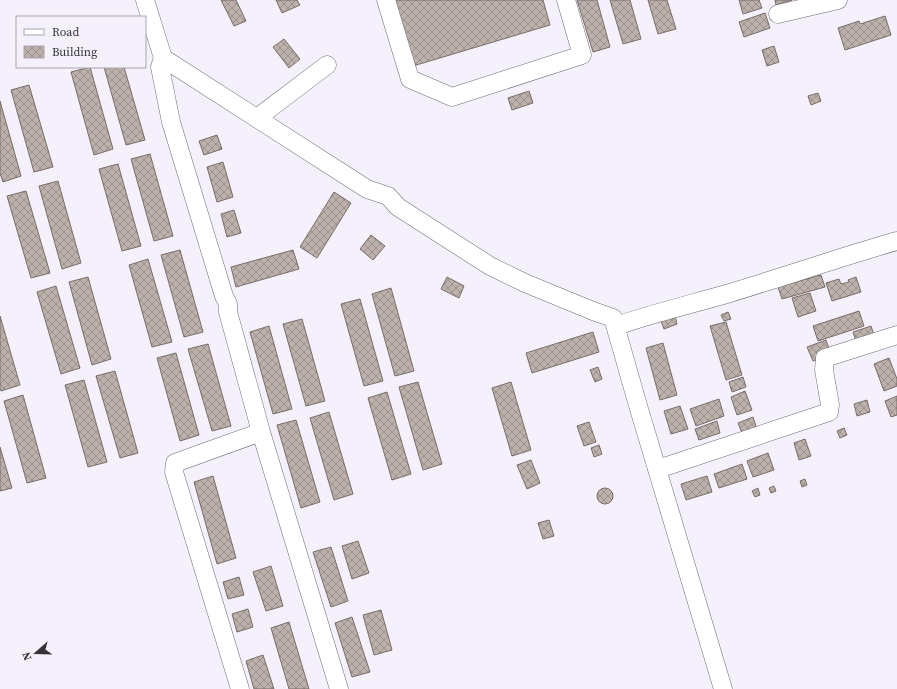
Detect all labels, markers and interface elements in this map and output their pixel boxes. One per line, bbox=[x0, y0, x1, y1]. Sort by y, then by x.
legend bbox=[16, 16, 146, 68]
text: Road bbox=[52, 24, 79, 40]
text: Building bbox=[52, 44, 97, 60]
north arrow bbox=[16, 633, 56, 673]
text: N bbox=[19, 650, 35, 663]

